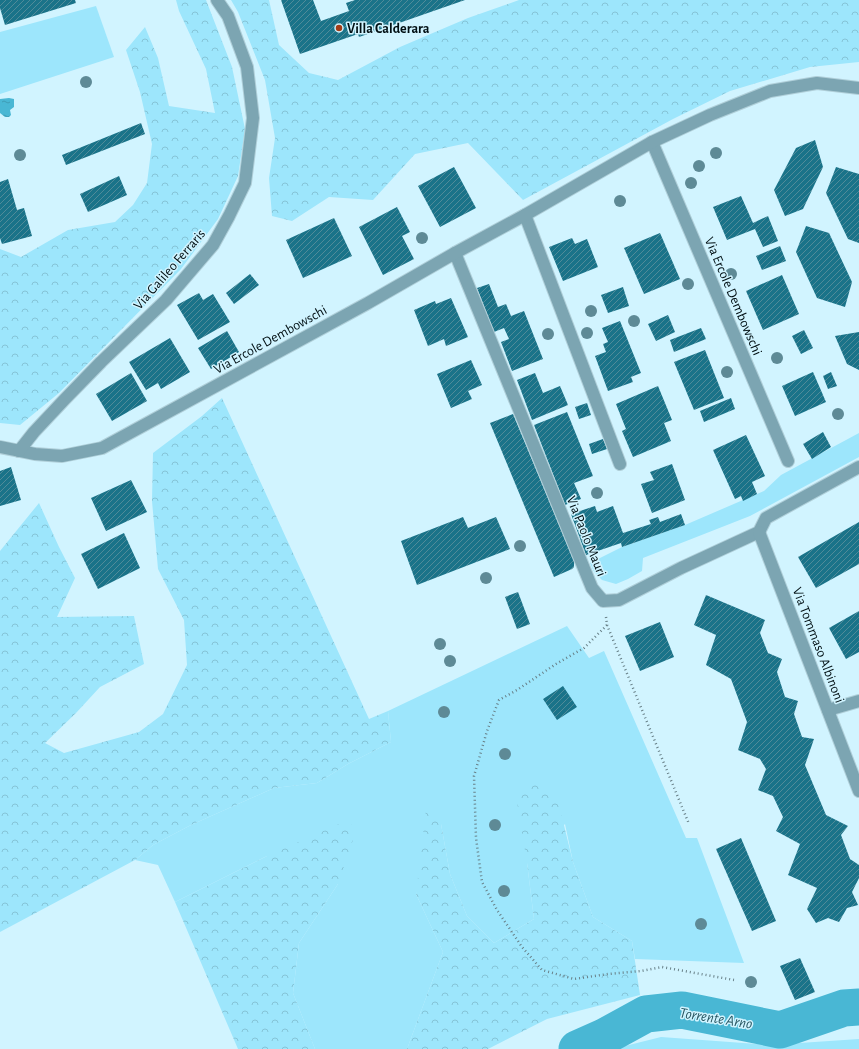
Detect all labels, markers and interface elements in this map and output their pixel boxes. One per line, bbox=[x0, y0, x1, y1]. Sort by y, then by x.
place label: Villa Calderara bbox=[347, 22, 430, 36]
marker: Villa Calderara bbox=[334, 23, 344, 33]
street label: Via Galileo Ferraris bbox=[131, 227, 208, 312]
street label: Via Ercole Dembowschi bbox=[702, 235, 764, 358]
street label: Via Ercole Dembowschi bbox=[212, 303, 329, 377]
street label: Via Paolo Mauri bbox=[564, 494, 609, 579]
street label: Via Tommaso Albinoni bbox=[790, 586, 847, 705]
water label: Torrente Arno bbox=[678, 1005, 753, 1032]

